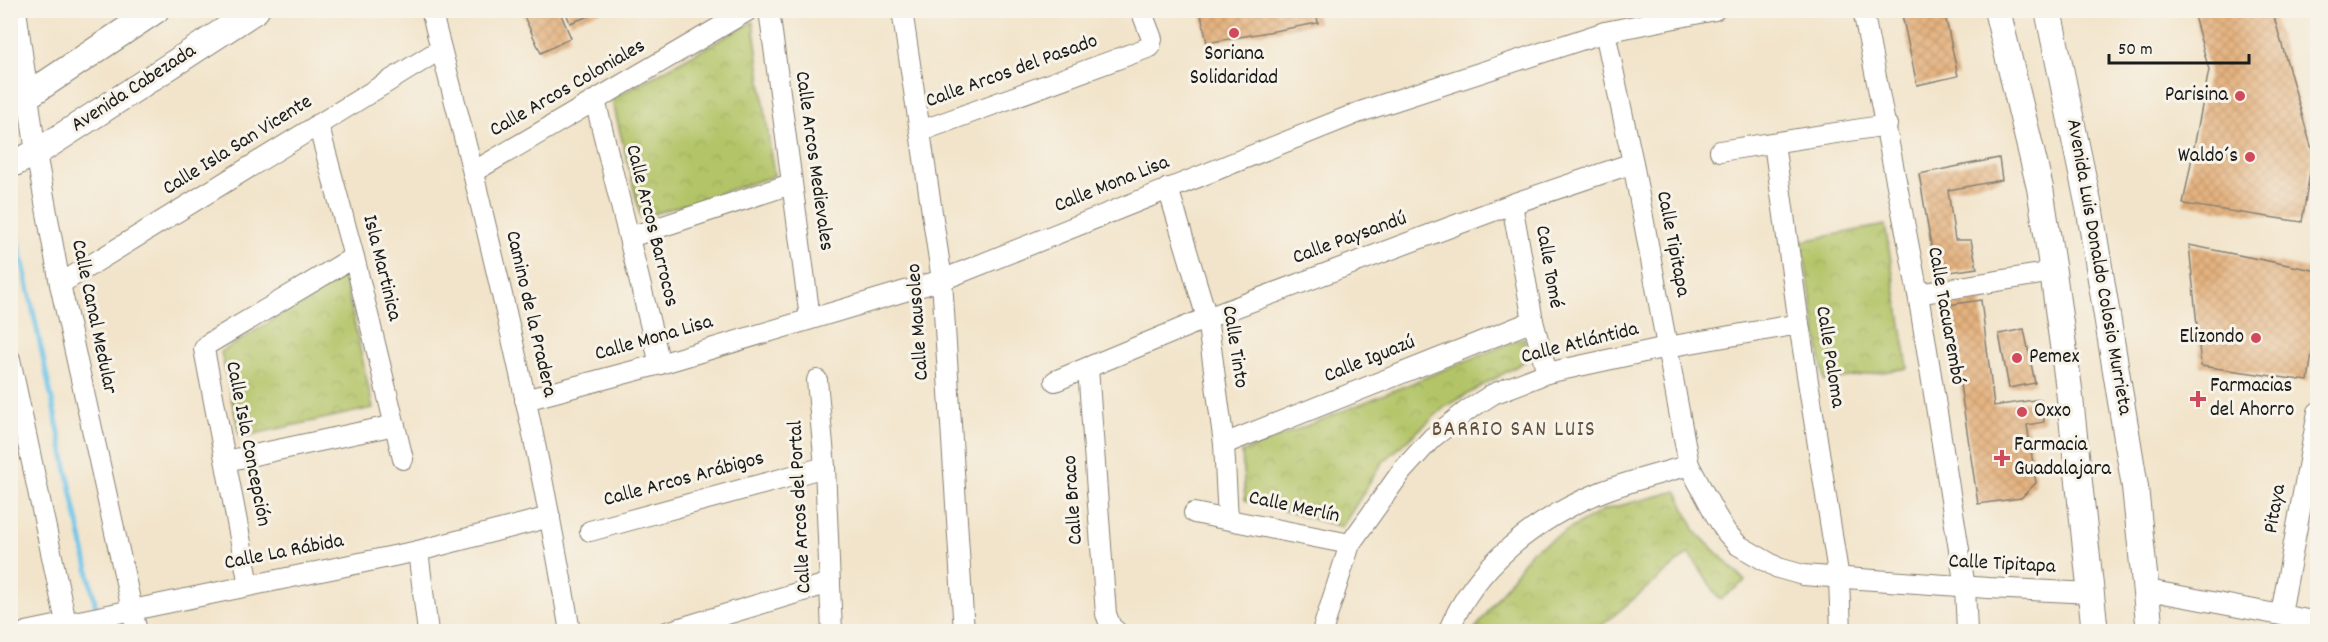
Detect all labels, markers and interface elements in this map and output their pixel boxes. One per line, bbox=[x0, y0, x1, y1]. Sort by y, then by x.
marker: Soriana Solidaridad bbox=[1227, 26, 1241, 40]
street label: Calle Arcos del Pasado bbox=[922, 27, 1102, 117]
scale bar bbox=[2109, 27, 2248, 65]
street label: Calle Arcos Coloniales bbox=[485, 32, 651, 146]
street label: Avenida Cabezada bbox=[66, 37, 203, 141]
text: 50 m bbox=[2118, 38, 2153, 63]
place label: Soriana Solidaridad bbox=[1190, 40, 1278, 94]
street label: Calle Arcos Medievales bbox=[786, 69, 840, 253]
place label: Parisina bbox=[2165, 81, 2229, 111]
street label: Calle Isla San Vicente bbox=[157, 88, 319, 204]
marker: Parisina bbox=[2233, 89, 2247, 103]
street label: Avenida Luis Donaldo Colosio Murrieta bbox=[2057, 117, 2139, 418]
street label: Calle Arcos Barrocos bbox=[616, 142, 686, 310]
place label: Waldo´s bbox=[2178, 142, 2238, 172]
street label: Calle Mona Lisa bbox=[1050, 148, 1175, 222]
marker: Waldo´s bbox=[2243, 150, 2257, 164]
street label: Calle Tipitapa bbox=[1647, 189, 1697, 301]
street label: Calle Paysandú bbox=[1289, 204, 1411, 274]
street label: Isla Martinica bbox=[353, 212, 409, 325]
street label: Calle Tomé bbox=[1526, 223, 1570, 311]
street label: Camino de la Pradera bbox=[496, 228, 564, 401]
street label: Calle Canal Medular bbox=[62, 237, 124, 397]
street label: Calle Tacuarembó bbox=[1918, 245, 1972, 387]
street label: Calle Mausoleo bbox=[900, 262, 938, 382]
street label: Calle Tinto bbox=[1213, 304, 1255, 390]
street label: Calle Paloma bbox=[1806, 304, 1852, 411]
street label: Calle Mona Lisa bbox=[592, 308, 718, 370]
street label: Calle Atlántida bbox=[1518, 315, 1643, 373]
place label: Elizondo bbox=[2179, 323, 2244, 353]
street label: Calle Iguazú bbox=[1320, 328, 1420, 392]
marker: Elizondo bbox=[2249, 331, 2263, 345]
place label: Pemex bbox=[2029, 343, 2079, 373]
marker: Pemex bbox=[2010, 351, 2024, 365]
street label: Calle Isla Concepción bbox=[216, 359, 278, 529]
place label: Farmacias del Ahorro bbox=[2210, 372, 2294, 426]
marker: Farmacias del Ahorro bbox=[2191, 392, 2205, 406]
place label: Oxxo bbox=[2034, 397, 2071, 427]
marker: Oxxo bbox=[2015, 405, 2029, 419]
district label: BARRIO SAN LUIS bbox=[1432, 415, 1596, 446]
street label: Calle Arcos del Portal bbox=[781, 420, 821, 594]
place label: Farmacia Guadalajara bbox=[2014, 431, 2112, 485]
street label: Calle Arcos Arábigos bbox=[600, 444, 768, 516]
marker: Farmacia Guadalajara bbox=[1995, 451, 2009, 465]
street label: Calle Braco bbox=[1056, 454, 1092, 546]
street label: Pitaya bbox=[2257, 481, 2295, 536]
street label: Calle Merlín bbox=[1246, 484, 1342, 532]
street label: Calle La Rábida bbox=[222, 527, 347, 579]
street label: Calle Tipitapa bbox=[1948, 547, 2057, 583]

